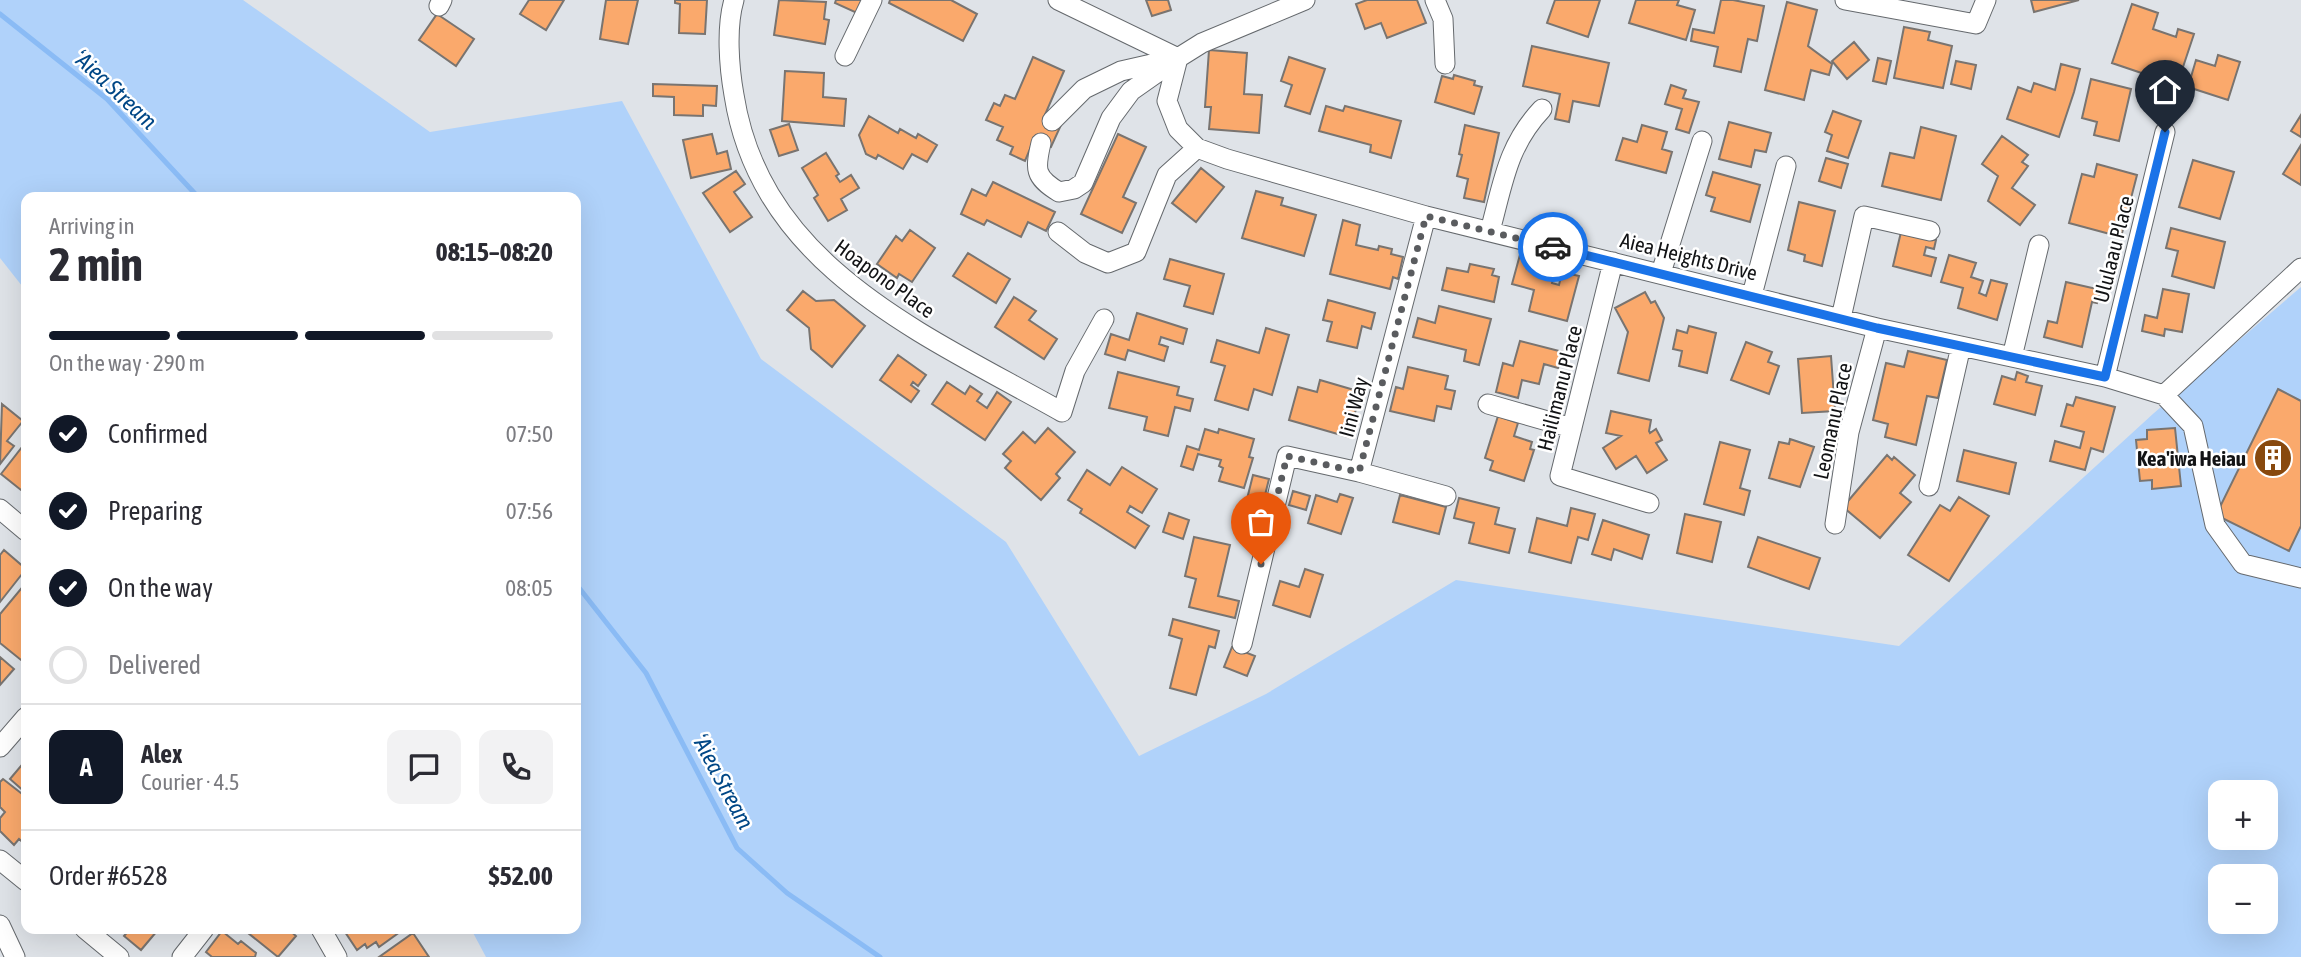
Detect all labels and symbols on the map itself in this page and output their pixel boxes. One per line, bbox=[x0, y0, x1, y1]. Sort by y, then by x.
water label: ʻAiea Stream bbox=[68, 44, 162, 134]
pin bbox=[2135, 60, 2195, 132]
street label: Ululaau Place bbox=[2088, 193, 2138, 305]
courier bbox=[1518, 212, 1588, 282]
street label: Aiea Heights Drive bbox=[1618, 227, 1760, 285]
street label: Hoapono Place bbox=[830, 234, 940, 322]
street label: Hailimanu Place bbox=[1532, 323, 1586, 453]
street label: Leomanu Place bbox=[1808, 361, 1856, 481]
street label: Iini Way bbox=[1334, 374, 1373, 440]
building icon: Kea'iwa Heiau bbox=[2252, 437, 2294, 479]
place label: Kea'iwa Heiau bbox=[2137, 446, 2246, 470]
pin bbox=[1231, 492, 1291, 564]
water label: ʻAiea Stream bbox=[687, 728, 759, 834]

